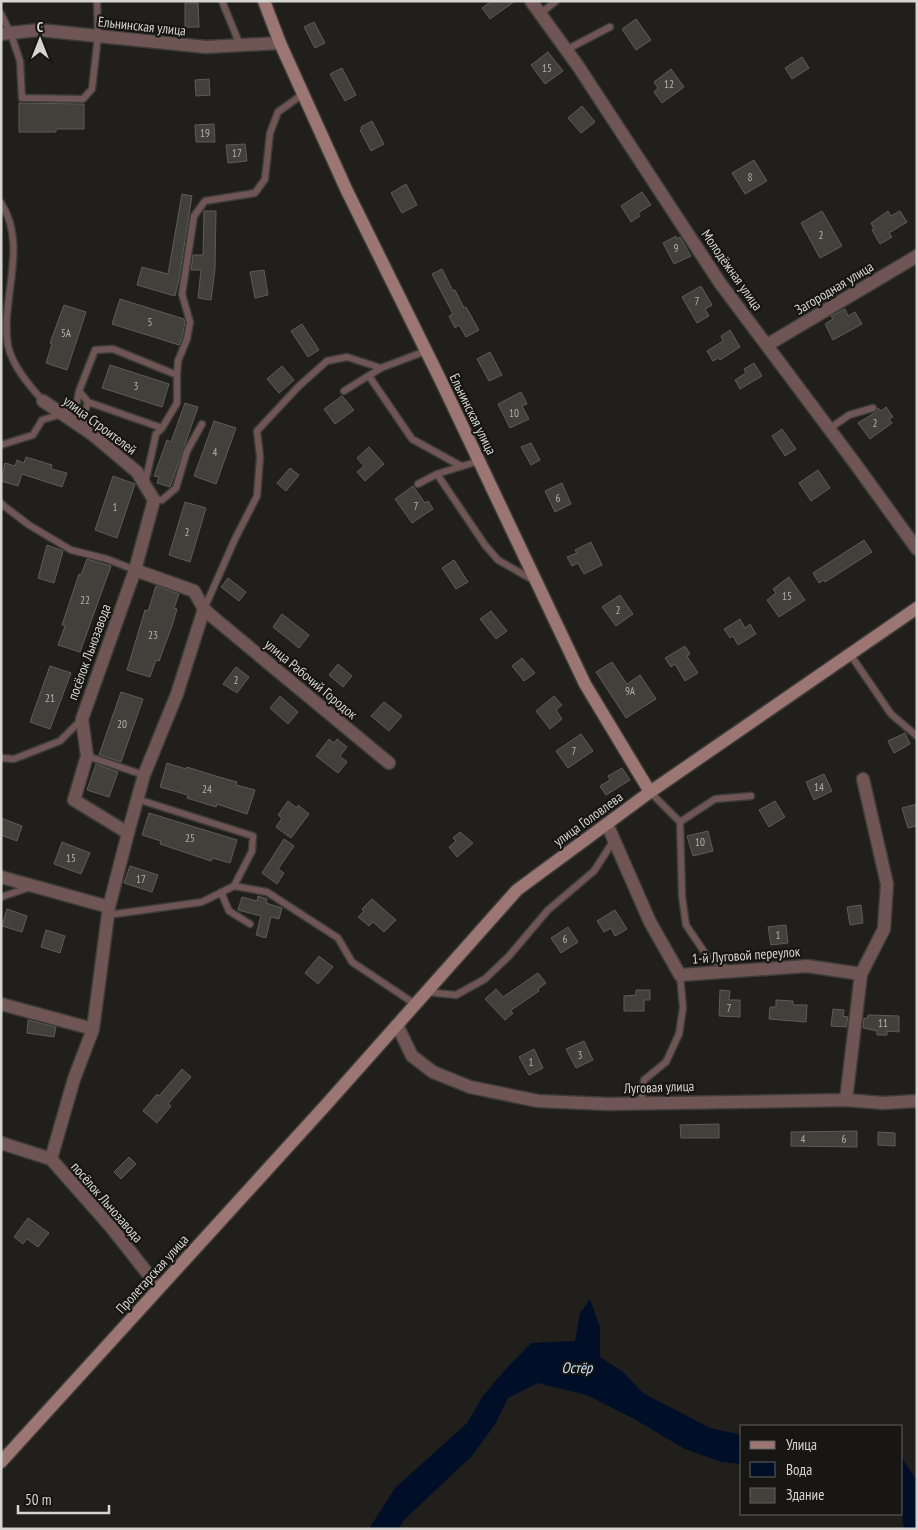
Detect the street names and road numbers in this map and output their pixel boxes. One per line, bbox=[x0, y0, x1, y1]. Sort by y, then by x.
street label: Ельнинская улица bbox=[97, 12, 187, 40]
street label: Молодёжная улица bbox=[697, 226, 767, 314]
street label: Загородная улица bbox=[791, 257, 877, 319]
street label: Ельнинская улица bbox=[446, 370, 500, 458]
street label: улица Строителей bbox=[60, 391, 140, 459]
street label: посёлок Льнозавода bbox=[63, 602, 115, 702]
street label: улица Рабочий Городок bbox=[261, 635, 362, 723]
street label: улица Головлева bbox=[550, 788, 626, 850]
street label: 1-й Луговой переулок bbox=[691, 942, 801, 968]
street label: Луговая улица bbox=[622, 1077, 695, 1097]
street label: посёлок Льнозавода bbox=[67, 1158, 147, 1246]
street label: Пролетарская улица bbox=[112, 1231, 192, 1317]

